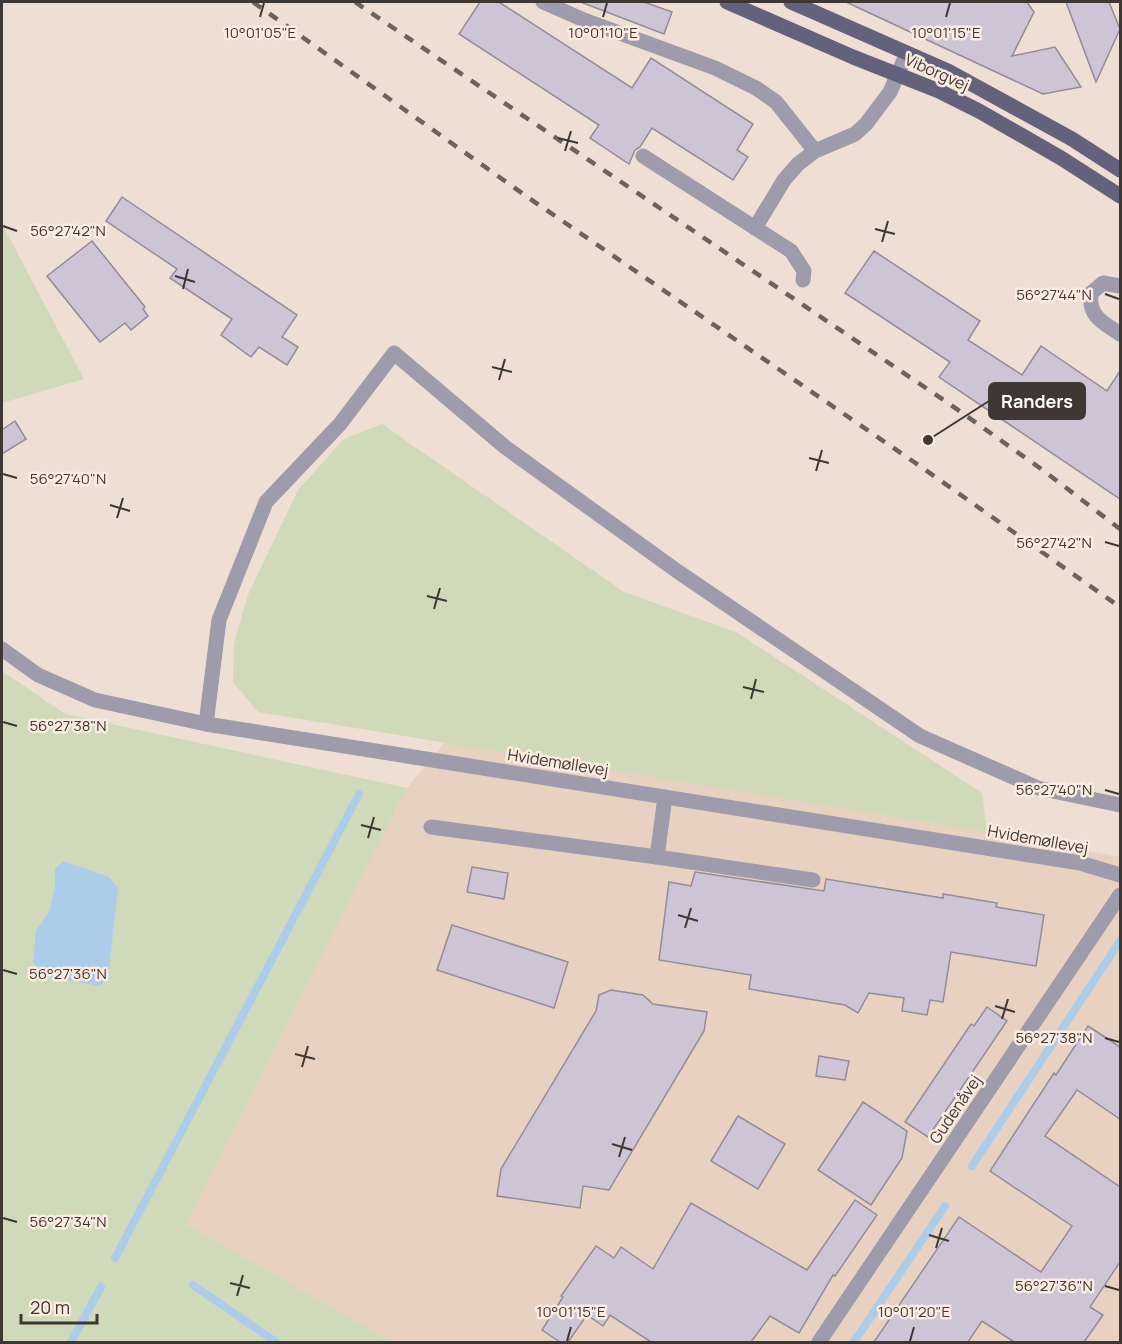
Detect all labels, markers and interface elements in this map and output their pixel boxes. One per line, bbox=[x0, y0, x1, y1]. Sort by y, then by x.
text: 10°01'05"E bbox=[224, 22, 296, 43]
text: 10°01'10"E bbox=[568, 22, 638, 43]
text: 10°01'15"E bbox=[912, 22, 980, 43]
street label: Viborgvej bbox=[901, 48, 973, 96]
text: 56°27'42"N bbox=[30, 220, 106, 241]
text: 56°27'44"N bbox=[1016, 284, 1092, 305]
callout: Randers bbox=[989, 383, 1085, 419]
text: Randers bbox=[1001, 389, 1073, 413]
text: 56°27'40"N bbox=[30, 468, 106, 489]
text: 56°27'42"N bbox=[1016, 532, 1092, 553]
text: 56°27'38"N bbox=[29, 715, 107, 736]
street label: Hvidemøllevej bbox=[506, 743, 610, 781]
text: 56°27'40"N bbox=[1016, 779, 1092, 800]
street label: Hvidemøllevej bbox=[986, 819, 1090, 859]
text: 56°27'36"N bbox=[29, 963, 107, 984]
text: 56°27'38"N bbox=[1015, 1027, 1093, 1048]
street label: Gudenåvej bbox=[924, 1070, 986, 1148]
text: 56°27'34"N bbox=[30, 1211, 106, 1232]
text: 56°27'36"N bbox=[1015, 1275, 1093, 1296]
scale bar bbox=[21, 1287, 98, 1325]
text: 20 m bbox=[30, 1295, 70, 1319]
text: 10°01'15"E bbox=[537, 1301, 605, 1322]
text: 10°01'20"E bbox=[878, 1301, 950, 1322]

